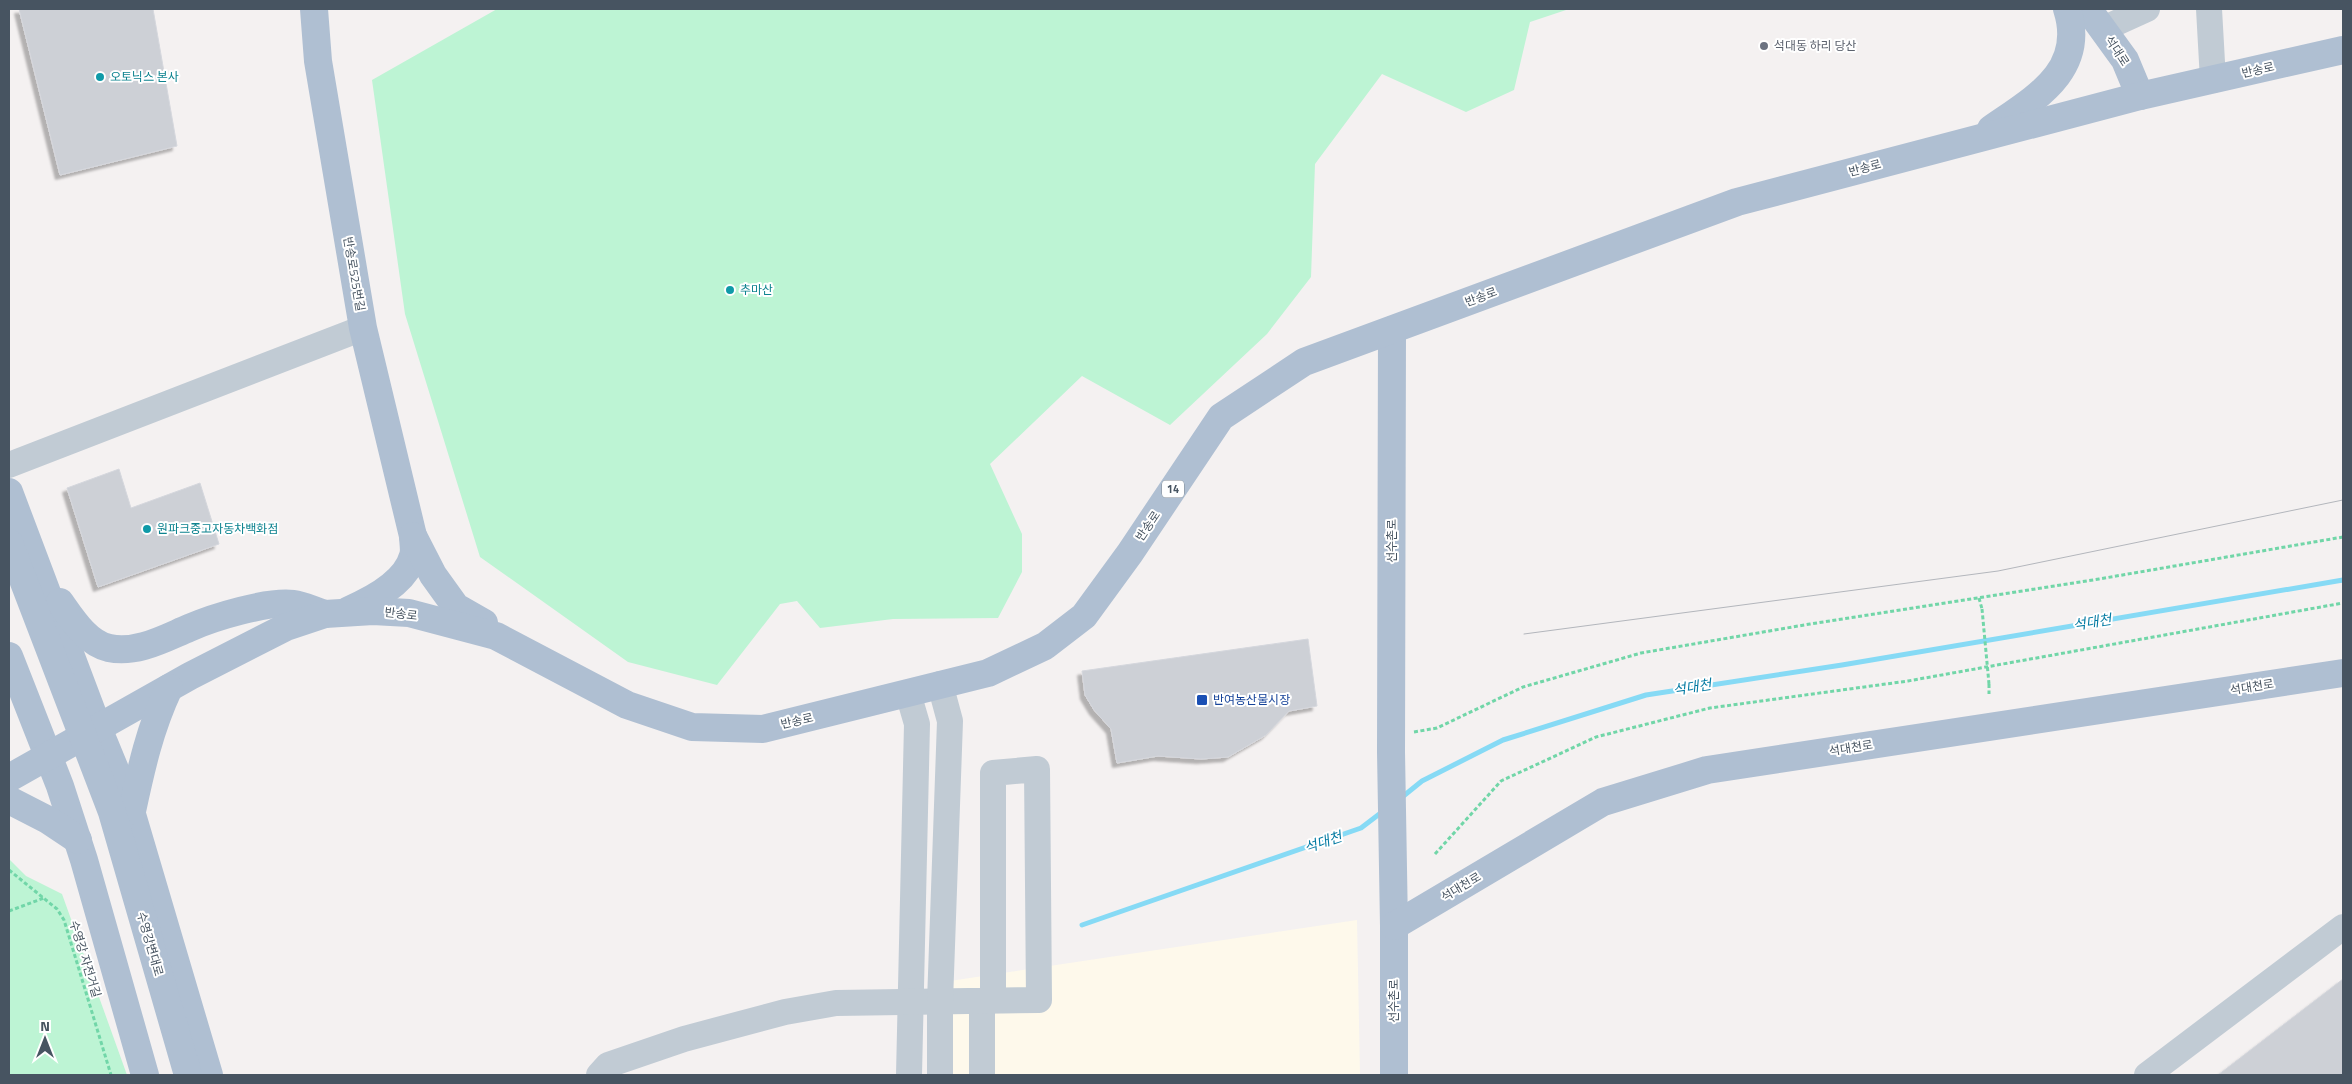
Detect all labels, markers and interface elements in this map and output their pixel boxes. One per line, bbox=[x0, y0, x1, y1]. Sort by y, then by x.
street label: 석대로 bbox=[2100, 32, 2134, 70]
place label: 석대동 하리 당산 bbox=[1774, 36, 1857, 55]
marker: 석대동 하리 당산 bbox=[1758, 40, 1770, 52]
street label: 반송로 bbox=[2240, 57, 2276, 82]
place label: 오토닉스 본사 bbox=[110, 67, 179, 86]
marker: 오토닉스 본사 bbox=[94, 71, 106, 83]
street label: 반송로 bbox=[1846, 154, 1883, 181]
street label: 반송로525번길 bbox=[339, 235, 370, 313]
place label: 추마산 bbox=[740, 280, 773, 299]
street label: 반송로 bbox=[1462, 282, 1500, 311]
marker: 추마산 bbox=[724, 284, 736, 296]
road number: 14 bbox=[1162, 480, 1184, 498]
street label: 반송로 bbox=[1130, 507, 1165, 545]
place label: 원파크중고자동차백화점 bbox=[157, 519, 278, 538]
street label: 선수촌로 bbox=[1382, 519, 1401, 563]
marker: 원파크중고자동차백화점 bbox=[141, 523, 153, 535]
street label: 반송로 bbox=[383, 602, 419, 625]
water label: 석대천 bbox=[2071, 608, 2114, 635]
water label: 석대천 bbox=[1671, 673, 1714, 700]
street label: 석대천로 bbox=[2229, 674, 2275, 699]
place label: 반여농산물시장 bbox=[1213, 690, 1290, 709]
marker: 반여농산물시장 bbox=[1195, 693, 1209, 707]
street label: 반송로 bbox=[779, 708, 815, 733]
street label: 석대천로 bbox=[1828, 735, 1874, 760]
water label: 석대천 bbox=[1301, 825, 1346, 858]
street label: 석대천로 bbox=[1437, 867, 1485, 906]
street label: 수영강변대로 bbox=[132, 909, 169, 978]
street label: 수영강 자전거길 bbox=[65, 918, 106, 1000]
street label: 선수촌로 bbox=[1384, 979, 1403, 1023]
north arrow bbox=[20, 1014, 70, 1064]
text: N bbox=[40, 1015, 50, 1036]

